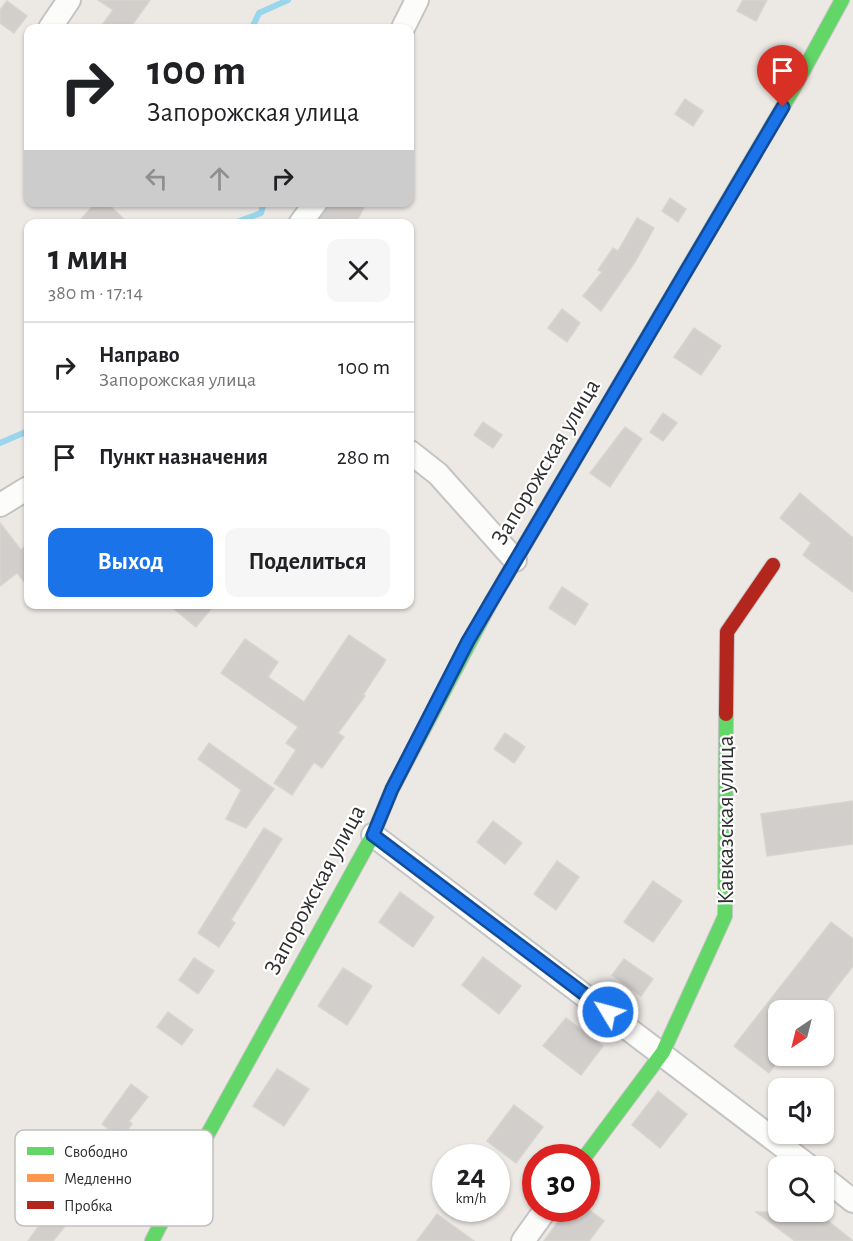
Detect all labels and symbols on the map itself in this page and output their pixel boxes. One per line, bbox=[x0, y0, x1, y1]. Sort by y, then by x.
pin bbox=[757, 45, 808, 107]
street label: Запорожская улица bbox=[487, 375, 605, 549]
street label: Кавказская улица bbox=[714, 735, 738, 905]
street label: Запорожская улица bbox=[260, 801, 370, 979]
position arrow bbox=[576, 980, 640, 1044]
north arrow bbox=[768, 1000, 834, 1066]
legend bbox=[15, 1130, 213, 1226]
text: Свободно bbox=[64, 1144, 128, 1160]
speed limit sign: 30 bbox=[522, 1144, 600, 1222]
text: Медленно bbox=[64, 1171, 132, 1187]
text: Пробка bbox=[64, 1198, 113, 1214]

